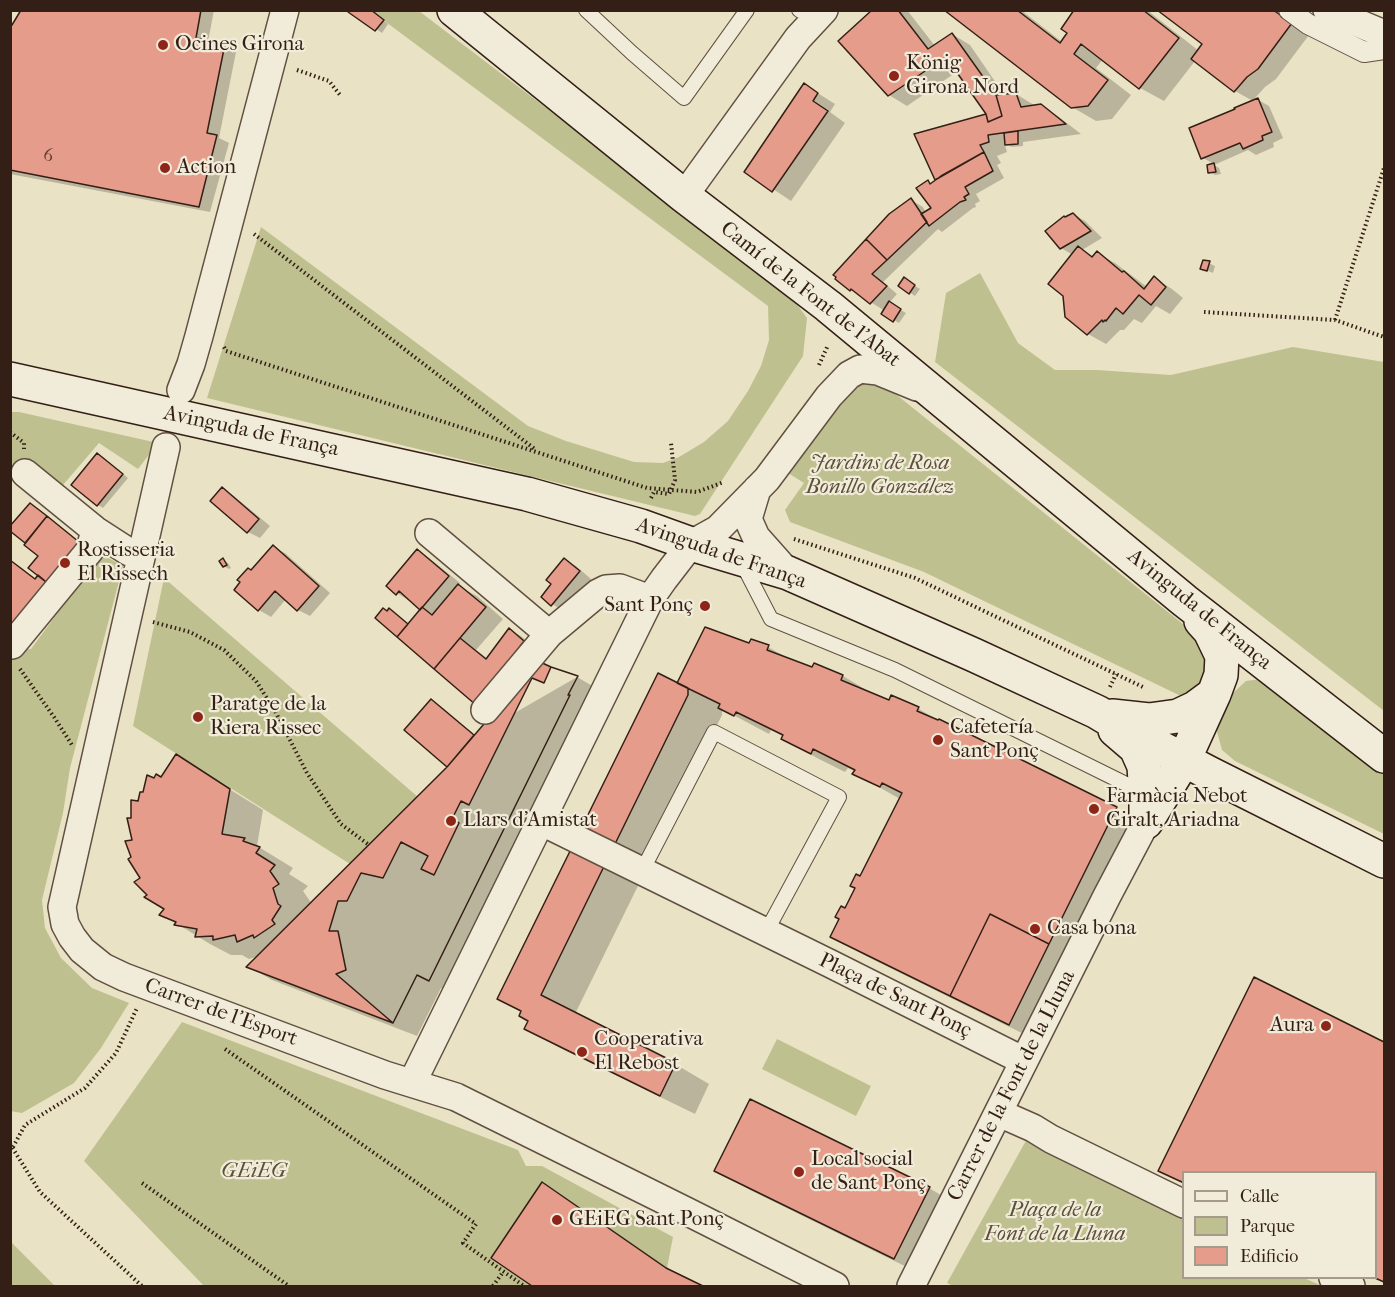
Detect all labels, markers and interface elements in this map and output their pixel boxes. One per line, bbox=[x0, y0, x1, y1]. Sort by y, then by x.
place label: Ocines Girona bbox=[175, 32, 304, 58]
marker: Ocines Girona bbox=[156, 38, 170, 52]
place label: König Girona Nord bbox=[906, 51, 1019, 101]
marker: König Girona Nord bbox=[887, 69, 901, 83]
house number: 6 bbox=[43, 146, 53, 168]
place label: Action bbox=[177, 155, 236, 181]
marker: Action bbox=[158, 161, 172, 175]
street label: Camí de la Font de l'Abat bbox=[715, 217, 905, 373]
street label: Avinguda de França bbox=[161, 401, 341, 463]
park label: Jardins de Rosa Bonillo González bbox=[806, 451, 954, 501]
street label: Avinguda de França bbox=[633, 513, 809, 595]
place label: Rostisseria El Rissech bbox=[77, 538, 175, 588]
street label: Avinguda de França bbox=[1122, 544, 1276, 676]
marker: Rostisseria El Rissech bbox=[58, 556, 72, 570]
place label: Sant Ponç bbox=[604, 593, 693, 619]
marker: Sant Ponç bbox=[698, 599, 712, 613]
place label: Paratge de la Riera Rissec bbox=[210, 692, 326, 742]
marker: Paratge de la Riera Rissec bbox=[191, 710, 205, 724]
place label: Cafetería Sant Ponç bbox=[950, 715, 1039, 765]
marker: Cafetería Sant Ponç bbox=[931, 733, 945, 747]
place label: Farmàcia Nebot Giralt, Ariadna bbox=[1106, 784, 1248, 834]
marker: Farmàcia Nebot Giralt, Ariadna bbox=[1087, 802, 1101, 816]
place label: Llars d'Amistat bbox=[463, 808, 597, 834]
marker: Llars d'Amistat bbox=[444, 814, 458, 828]
place label: Casa bona bbox=[1047, 916, 1136, 942]
marker: Casa bona bbox=[1028, 922, 1042, 936]
street label: Plaça de Sant Ponç bbox=[815, 948, 975, 1044]
street label: Carrer de la Font de la Lluna bbox=[943, 966, 1081, 1206]
street label: Carrer de l'Esport bbox=[141, 974, 301, 1052]
place label: Aura bbox=[1270, 1013, 1314, 1039]
marker: Aura bbox=[1319, 1019, 1333, 1033]
place label: Cooperativa El Rebost bbox=[594, 1027, 703, 1077]
marker: Cooperativa El Rebost bbox=[575, 1045, 589, 1059]
place label: Local social de Sant Ponç bbox=[811, 1147, 926, 1197]
park label: GEiEG bbox=[221, 1159, 287, 1185]
marker: Local social de Sant Ponç bbox=[792, 1165, 806, 1179]
legend bbox=[1182, 1171, 1377, 1279]
text: Calle bbox=[1240, 1186, 1279, 1207]
park label: Plaça de la Font de la Lluna bbox=[985, 1198, 1125, 1248]
place label: GEiEG Sant Ponç bbox=[569, 1207, 724, 1233]
marker: GEiEG Sant Ponç bbox=[550, 1213, 564, 1227]
text: Parque bbox=[1240, 1216, 1295, 1237]
text: Edificio bbox=[1240, 1246, 1298, 1267]

